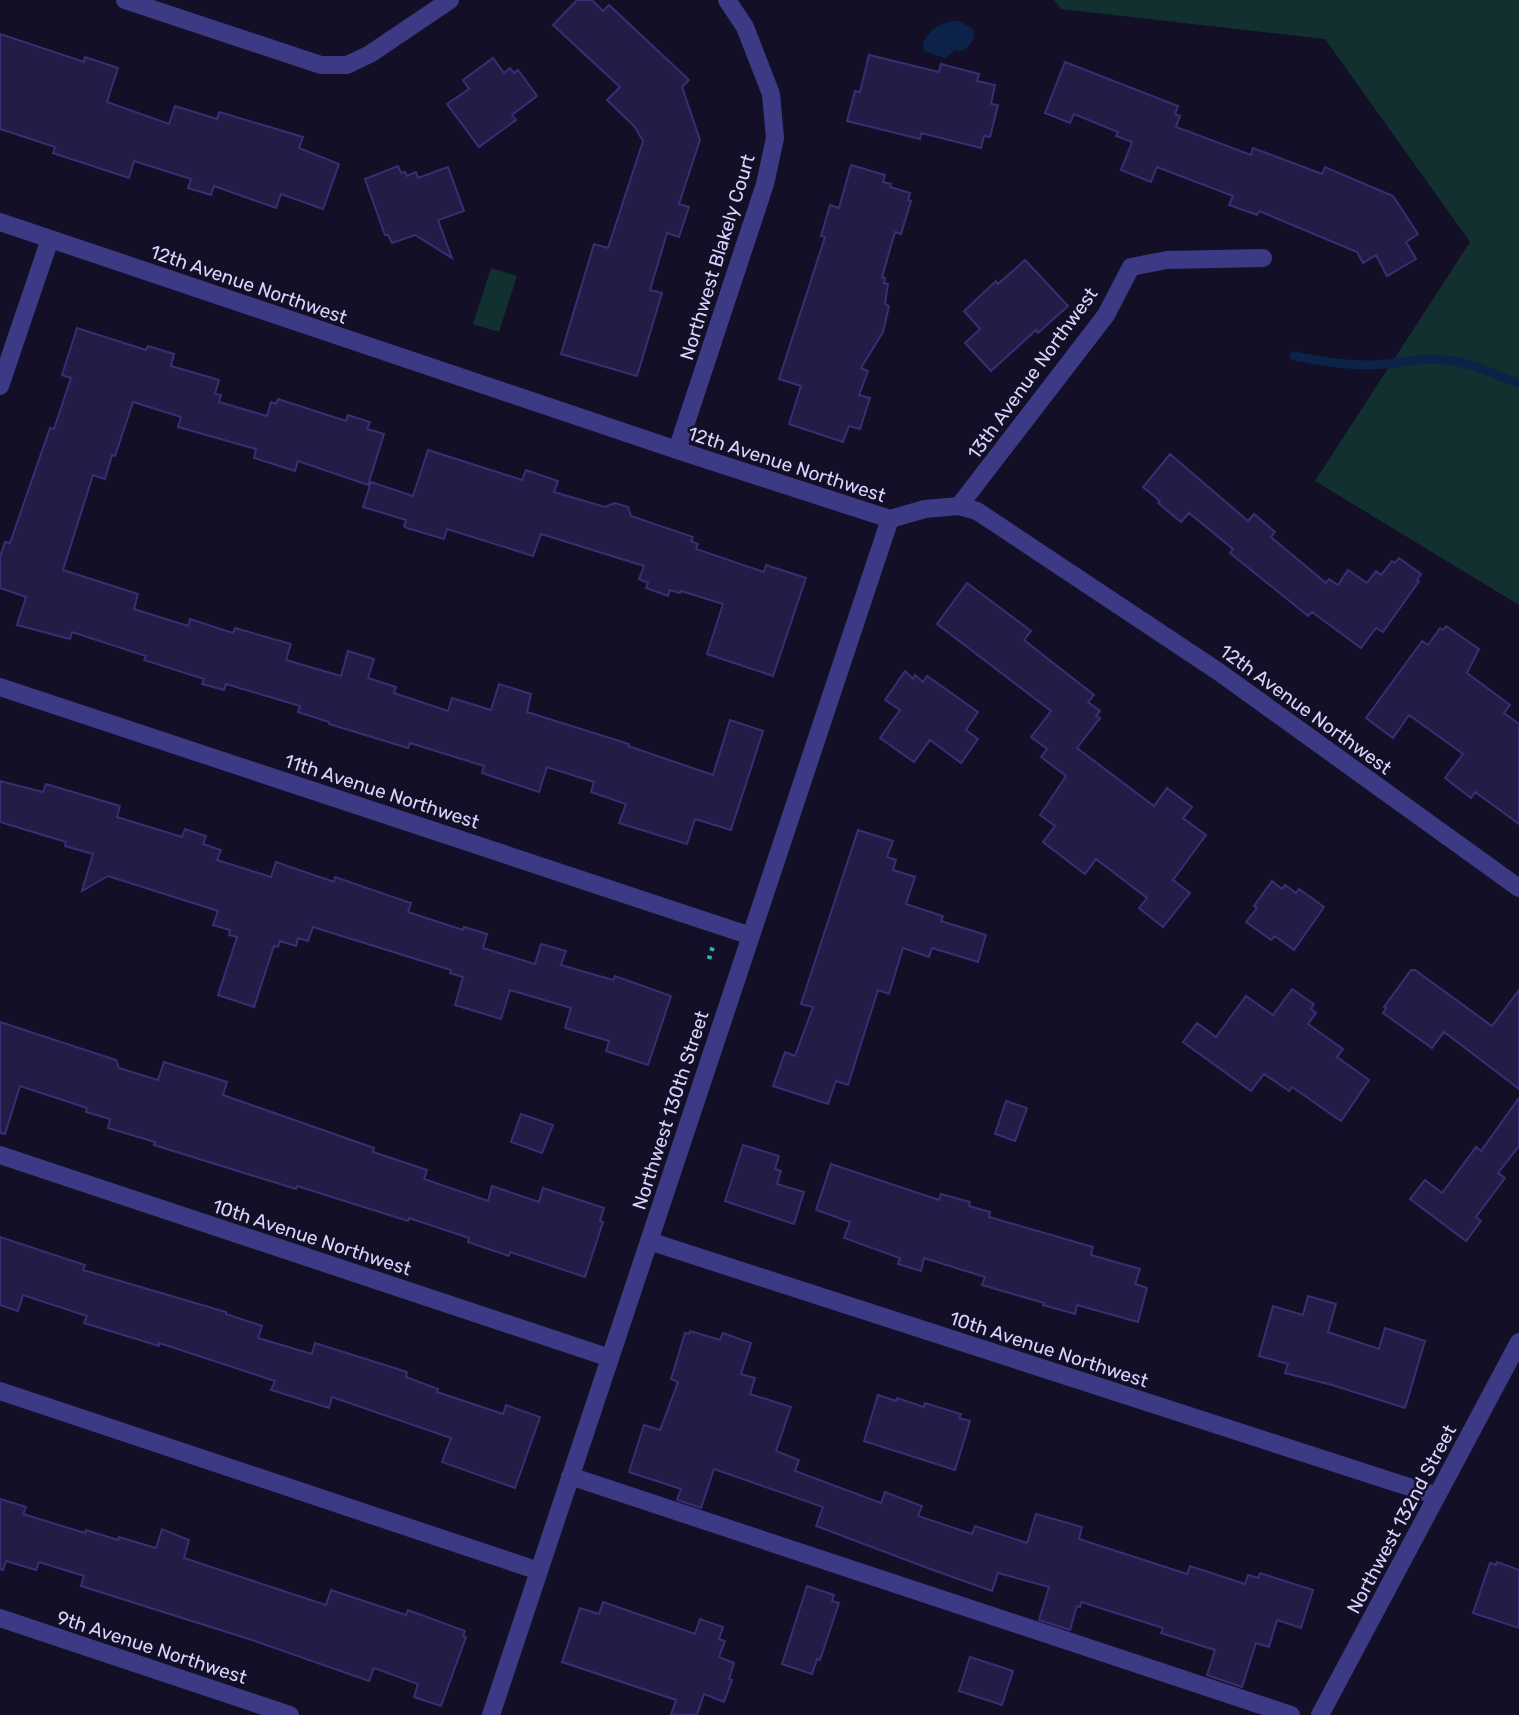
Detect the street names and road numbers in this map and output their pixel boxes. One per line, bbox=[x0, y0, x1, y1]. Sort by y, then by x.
street label: Northwest Blakely Court bbox=[675, 151, 760, 363]
street label: 12th Avenue Northwest bbox=[147, 240, 351, 329]
street label: 13th Avenue Northwest bbox=[962, 282, 1103, 464]
street label: 12th Avenue Northwest bbox=[685, 422, 889, 508]
street label: 12th Avenue Northwest bbox=[1215, 639, 1396, 780]
street label: 11th Avenue Northwest bbox=[281, 749, 483, 834]
street label: Northwest 130th Street bbox=[627, 1007, 714, 1213]
street label: 10th Avenue Northwest bbox=[210, 1194, 415, 1281]
street label: 10th Avenue Northwest bbox=[947, 1306, 1152, 1393]
street label: Northwest 132nd Street bbox=[1342, 1420, 1461, 1618]
street label: 9th Avenue Northwest bbox=[54, 1606, 250, 1689]

